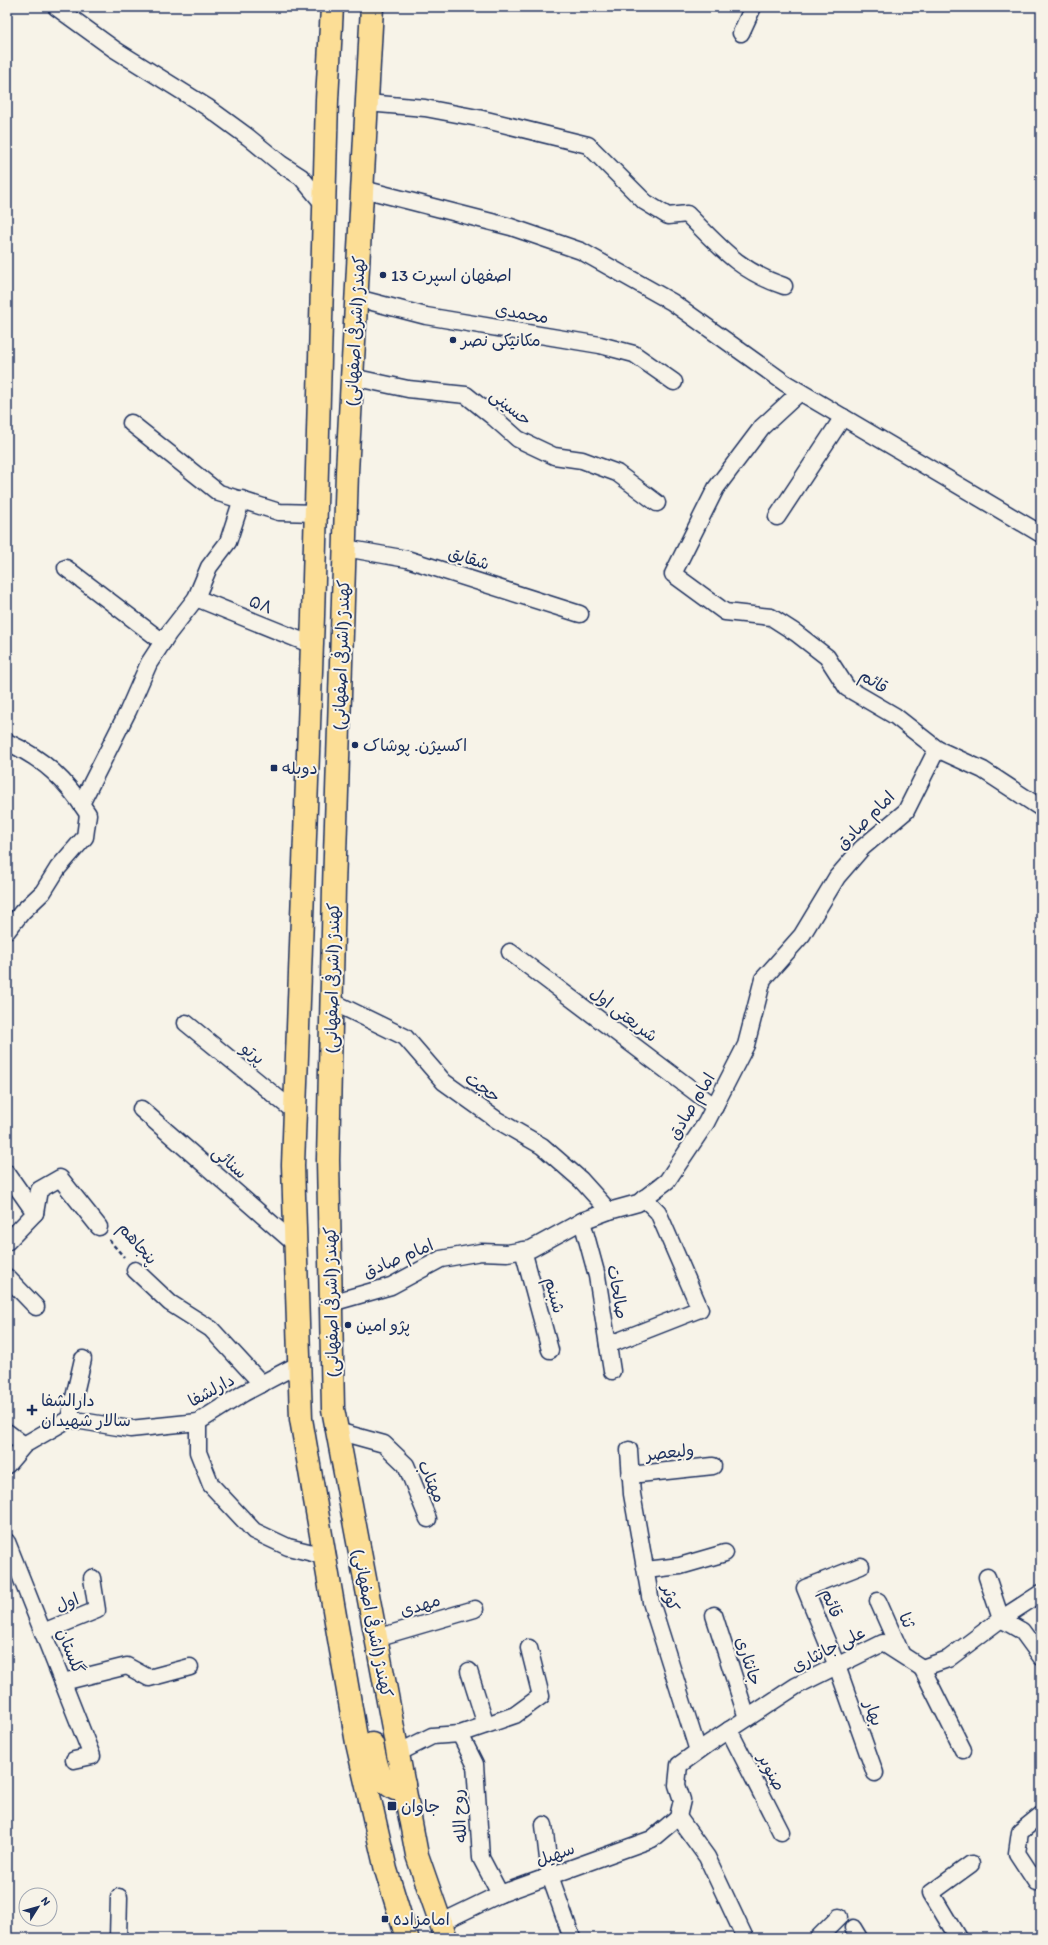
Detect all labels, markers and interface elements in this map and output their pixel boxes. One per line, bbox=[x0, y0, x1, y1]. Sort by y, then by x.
street label: کهندژ (اشرفی اصفهانی) bbox=[341, 255, 370, 407]
place label: اصفهان اسپرت 13 bbox=[391, 265, 512, 287]
marker: اصفهان اسپرت 13 bbox=[378, 270, 388, 280]
street label: محمدی bbox=[494, 298, 550, 328]
place label: مکانیکی نصر bbox=[459, 330, 541, 351]
marker: مکانیکی نصر bbox=[448, 335, 458, 345]
street label: حسینی bbox=[486, 384, 536, 431]
street label: شقایق bbox=[446, 542, 492, 574]
street label: کهندژ (اشرفی اصفهانی) bbox=[328, 579, 355, 731]
street label: ۵۸ bbox=[246, 590, 276, 618]
street label: قائم bbox=[855, 665, 892, 700]
place label: اکسیژن. پوشاک bbox=[363, 735, 467, 757]
marker: اکسیژن. پوشاک bbox=[350, 740, 360, 750]
place label: دوبله bbox=[282, 758, 318, 778]
marker: دوبله bbox=[269, 763, 279, 773]
street label: امام صادق bbox=[832, 787, 901, 856]
street label: کهندژ (اشرفی اصفهانی) bbox=[321, 902, 344, 1054]
street label: شریعتی اول bbox=[586, 982, 662, 1047]
street label: پرتو bbox=[235, 1037, 269, 1070]
street label: حجت bbox=[461, 1067, 505, 1107]
street label: امام صادق bbox=[663, 1069, 721, 1145]
street label: سنائی bbox=[208, 1141, 252, 1183]
street label: پنجاهم bbox=[112, 1218, 162, 1270]
street label: کهندژ (اشرفی اصفهانی) bbox=[320, 1226, 343, 1378]
street label: امام صادق bbox=[360, 1234, 437, 1285]
street label: صالحات bbox=[603, 1263, 633, 1321]
street label: شبنم bbox=[538, 1275, 569, 1316]
place label: پژو امین bbox=[356, 1315, 410, 1337]
marker: پژو امین bbox=[343, 1320, 353, 1330]
street label: دارلشفا bbox=[184, 1369, 238, 1411]
place label: دارالشفا سالار شهیدان bbox=[41, 1390, 131, 1430]
marker: دارالشفا سالار شهیدان bbox=[26, 1404, 38, 1416]
street label: ولیعصر bbox=[643, 1440, 695, 1465]
street label: مهتاب bbox=[414, 1457, 450, 1505]
street label: کهندژ (اشرفی اصفهانی) bbox=[348, 1547, 397, 1699]
street label: کوثر bbox=[657, 1581, 684, 1613]
street label: قائم bbox=[814, 1586, 847, 1622]
street label: اول bbox=[52, 1588, 82, 1616]
street label: مهدی bbox=[397, 1589, 443, 1621]
street label: ثنا bbox=[895, 1609, 920, 1632]
street label: علی جانثاری bbox=[788, 1622, 869, 1677]
street label: گلستان bbox=[53, 1625, 89, 1677]
street label: جانثاری bbox=[732, 1634, 766, 1688]
street label: بهار bbox=[860, 1696, 888, 1729]
street label: صنوبر bbox=[751, 1748, 790, 1795]
street label: روح الله bbox=[447, 1789, 472, 1843]
place label: جاوان bbox=[401, 1796, 440, 1816]
marker: جاوان bbox=[386, 1800, 398, 1812]
street label: سهیل bbox=[533, 1838, 577, 1870]
north arrow bbox=[18, 1887, 58, 1927]
text: N bbox=[38, 1894, 53, 1908]
place label: امامزاده bbox=[393, 1909, 450, 1929]
marker: امامزاده bbox=[380, 1914, 390, 1924]

